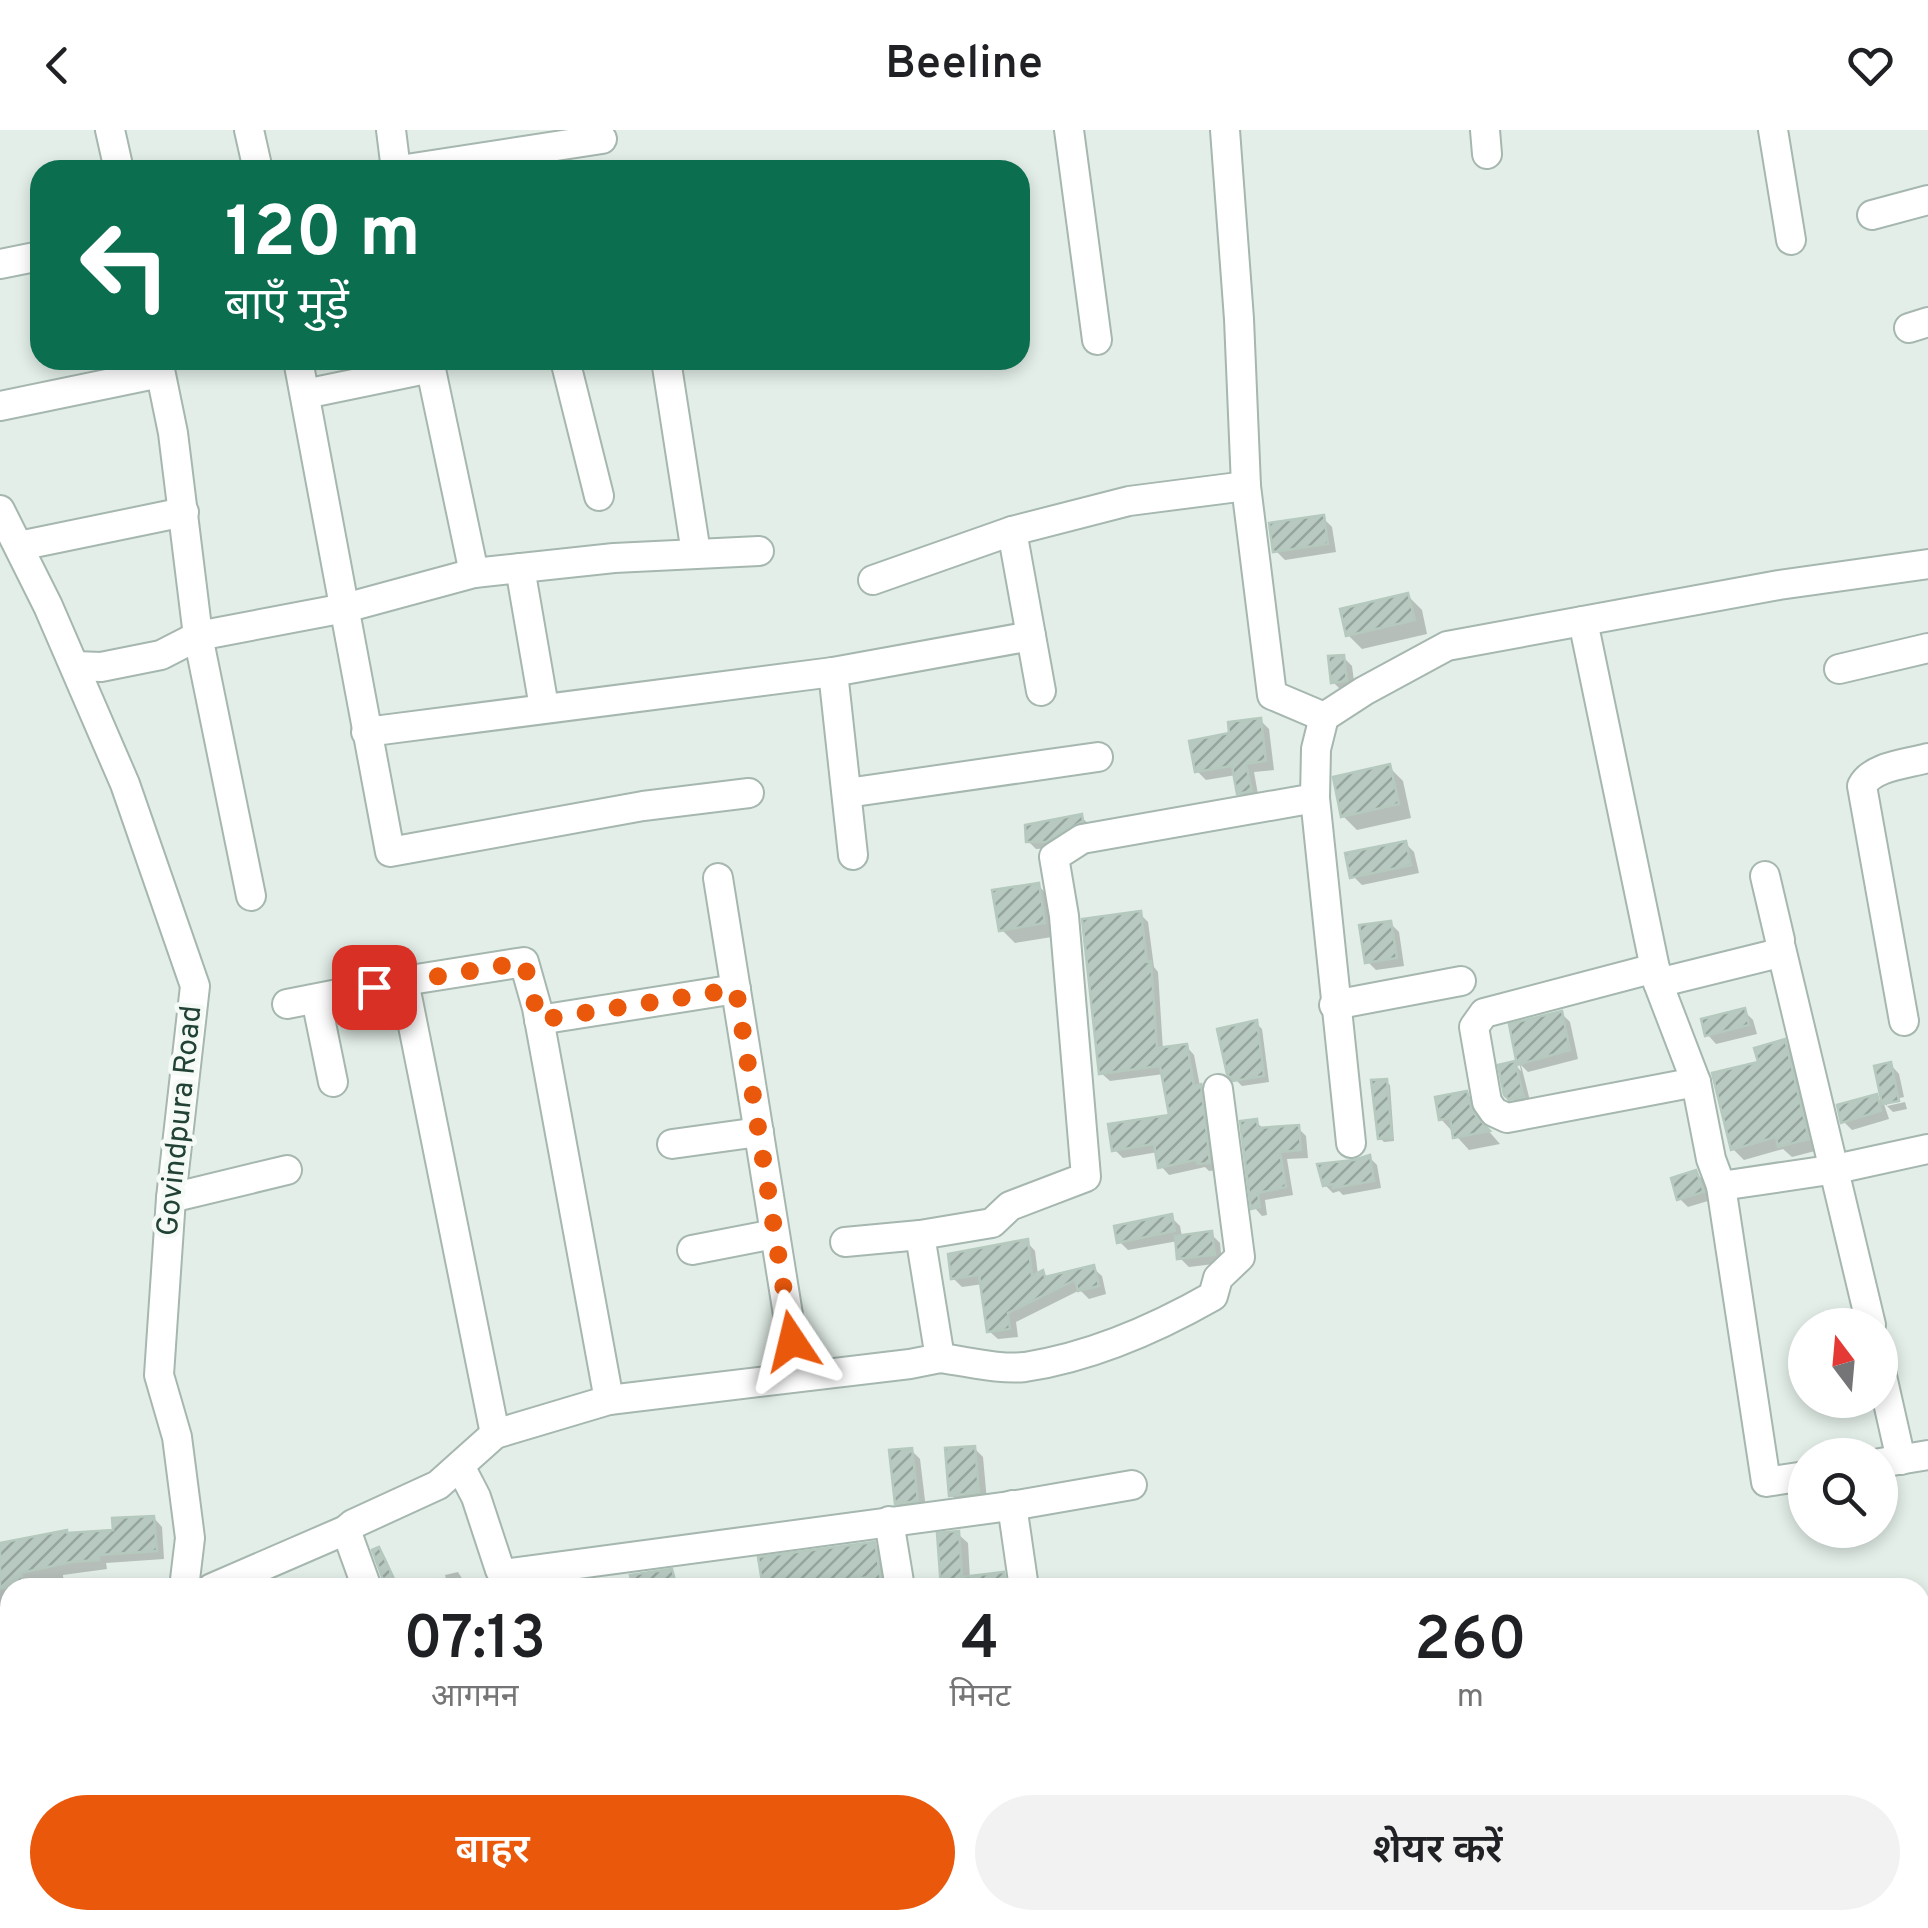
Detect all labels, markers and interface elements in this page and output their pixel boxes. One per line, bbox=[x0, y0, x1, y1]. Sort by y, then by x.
text: Beeline bbox=[885, 37, 1043, 94]
icon: back bbox=[30, 38, 85, 93]
icon: heart bbox=[1843, 38, 1898, 93]
text: 120 m bbox=[225, 192, 421, 281]
icon: left bbox=[60, 200, 190, 330]
text: बाएँ मुड़ें bbox=[225, 279, 349, 336]
pin bbox=[332, 945, 417, 1030]
icon: arrive bbox=[347, 960, 402, 1015]
street label: Govindpura Road bbox=[150, 1004, 212, 1238]
position arrow bbox=[740, 1289, 844, 1393]
north arrow bbox=[1788, 1308, 1898, 1418]
map controls bbox=[1788, 1308, 1898, 1548]
button: search bbox=[1788, 1438, 1898, 1548]
text: 07:13 bbox=[403, 1604, 546, 1680]
text: 4 bbox=[961, 1604, 999, 1680]
text: 260 bbox=[1414, 1605, 1527, 1681]
text: आगमन bbox=[431, 1678, 519, 1718]
text: मिनट bbox=[949, 1678, 1011, 1718]
text: m bbox=[1457, 1678, 1484, 1718]
button: बाहर bbox=[30, 1795, 955, 1910]
button: शेयर करें bbox=[975, 1795, 1900, 1910]

